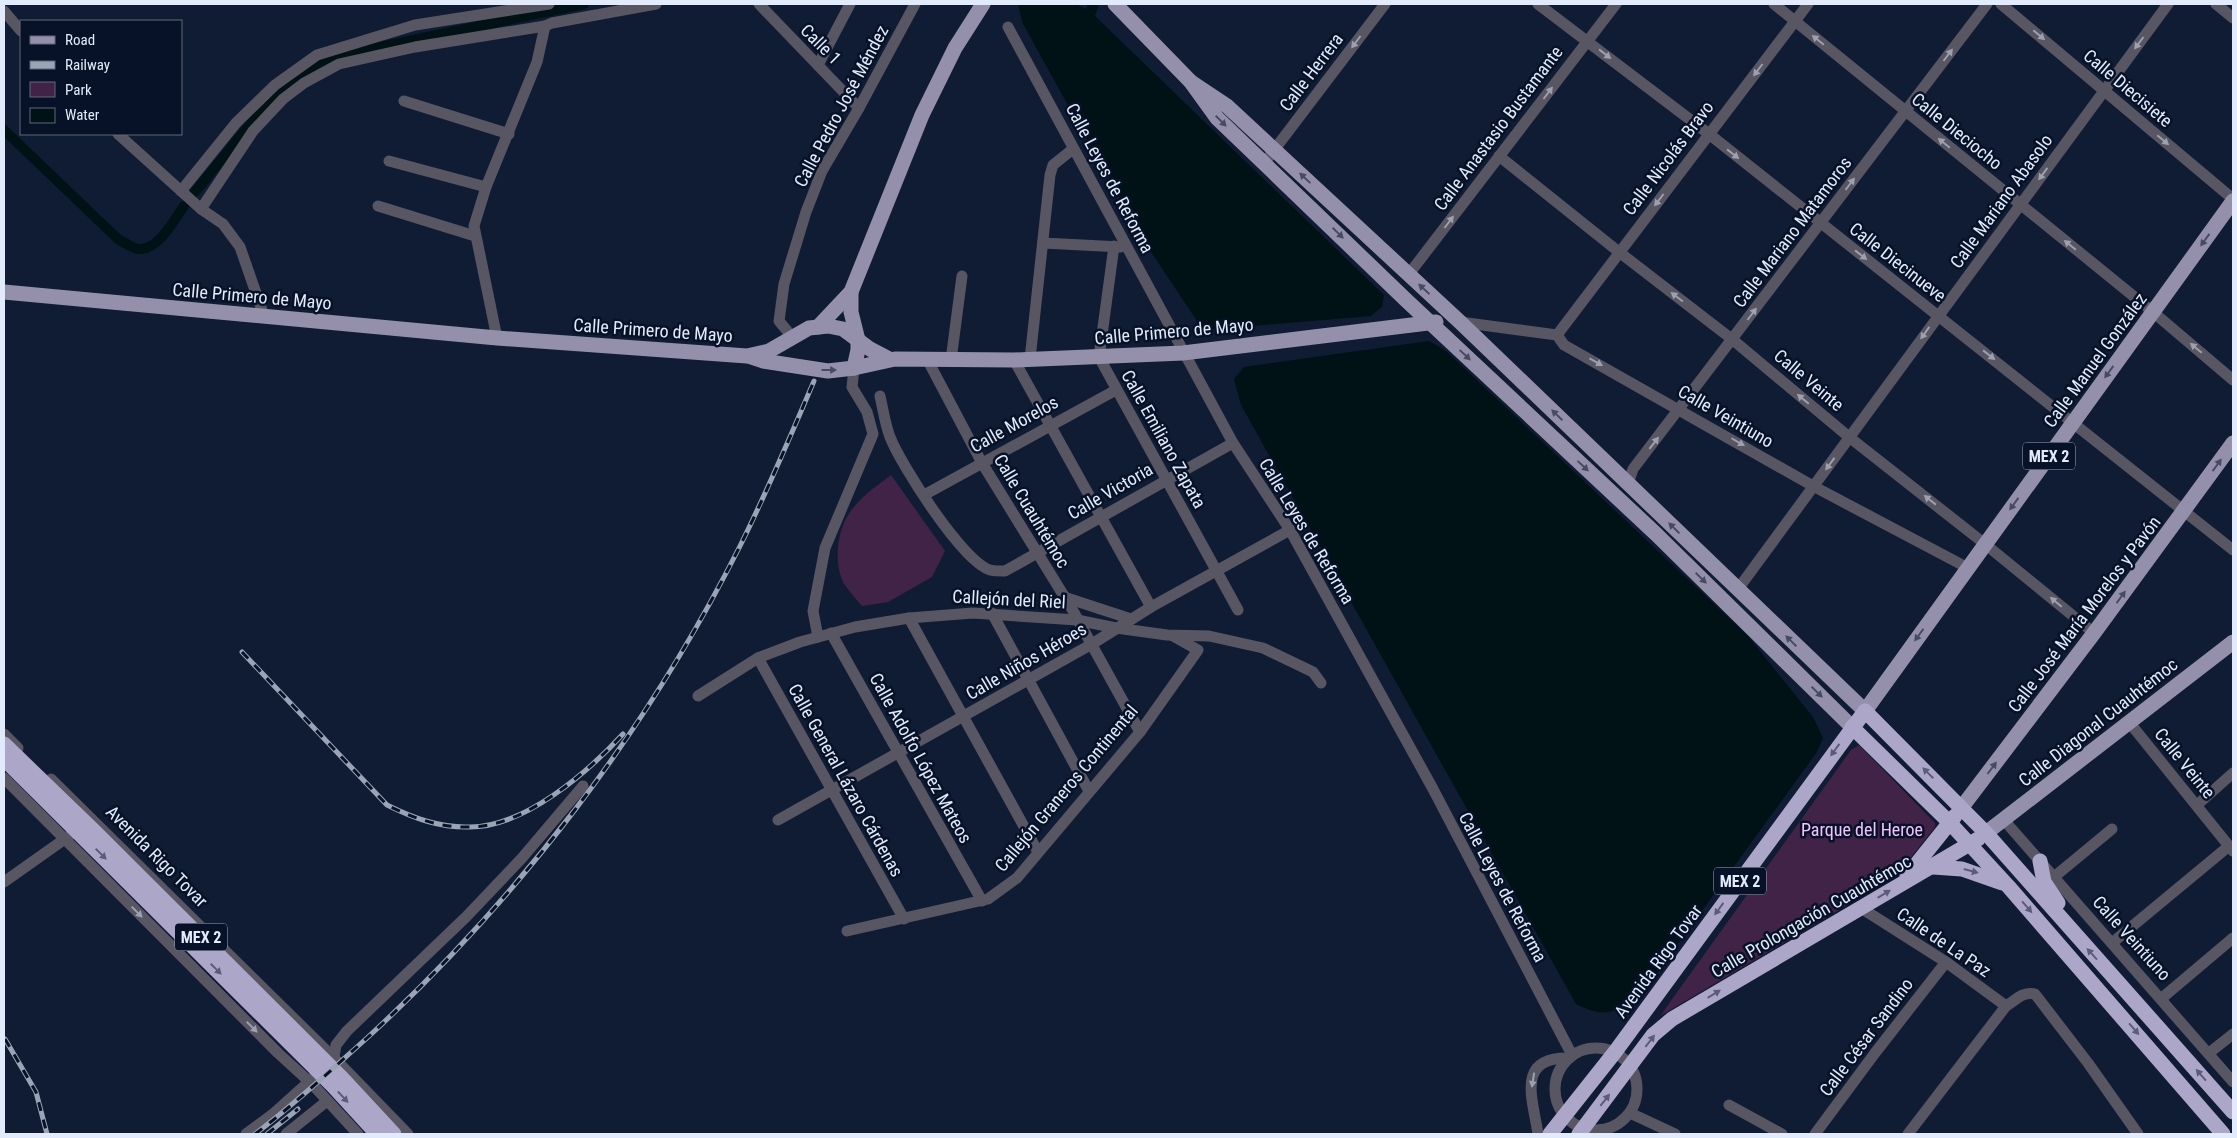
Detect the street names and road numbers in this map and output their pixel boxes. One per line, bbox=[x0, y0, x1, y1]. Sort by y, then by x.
street label: Calle 1 bbox=[796, 19, 846, 69]
street label: Calle Pedro José Méndez bbox=[789, 22, 893, 190]
street label: Calle Herrera bbox=[1275, 29, 1347, 115]
street label: Calle Anastasio Bustamante bbox=[1429, 42, 1567, 214]
street label: Calle Diecisiete bbox=[2079, 45, 2177, 131]
street label: Calle Dieciocho bbox=[1908, 88, 2006, 174]
street label: Calle Nicolás Bravo bbox=[1618, 97, 1718, 219]
street label: Calle Leyes de Reforma bbox=[1062, 100, 1158, 256]
street label: Calle Mariano Abasolo bbox=[1945, 130, 2057, 272]
street label: Calle Mariano Matamoros bbox=[1728, 152, 1856, 312]
street label: Calle Diecinueve bbox=[1846, 218, 1950, 306]
street label: Calle Primero de Mayo bbox=[172, 279, 332, 313]
street label: Calle Manuel González bbox=[2039, 288, 2151, 431]
street label: Calle Primero de Mayo bbox=[573, 314, 733, 346]
street label: Calle Primero de Mayo bbox=[1094, 314, 1254, 348]
street label: Calle Veinte bbox=[1770, 345, 1848, 415]
street label: Calle Emiliano Zapata bbox=[1117, 366, 1211, 512]
street label: Calle Veintiuno bbox=[1675, 380, 1777, 452]
street label: Calle Morelos bbox=[966, 391, 1062, 457]
road number: MEX 2 bbox=[2023, 442, 2075, 470]
street label: Calle Cuauhtémoc bbox=[990, 450, 1074, 572]
street label: Calle Leyes de Reforma bbox=[1255, 454, 1359, 608]
street label: Calle Victoria bbox=[1064, 458, 1156, 524]
street label: Calle José María Morelos y Pavón bbox=[2003, 512, 2165, 716]
street label: Callejón del Riel bbox=[952, 586, 1066, 612]
street label: Calle Niños Héroes bbox=[962, 618, 1090, 704]
street label: Calle Diagonal Cuauhtémoc bbox=[2014, 653, 2182, 791]
street label: Calle Adolfo López Mateos bbox=[865, 669, 977, 847]
street label: Calle General Lázaro Cárdenas bbox=[784, 680, 908, 880]
street label: Callejón Graneros Continental bbox=[990, 700, 1142, 876]
street label: Calle Veinte bbox=[2150, 724, 2220, 802]
street label: Avenida Rigo Tovar bbox=[102, 801, 212, 911]
street label: Calle Leyes de Reforma bbox=[1455, 809, 1551, 965]
street label: Calle Prolongación Cuauhtémoc bbox=[1707, 850, 1915, 982]
road number: MEX 2 bbox=[1714, 868, 1766, 894]
street label: Calle Veintiuno bbox=[2089, 891, 2175, 985]
street label: Avenida Rigo Tovar bbox=[1610, 900, 1706, 1022]
street label: Calle de La Paz bbox=[1893, 903, 1995, 981]
road number: MEX 2 bbox=[175, 924, 227, 950]
street label: Calle César Sandino bbox=[1815, 974, 1917, 1100]

